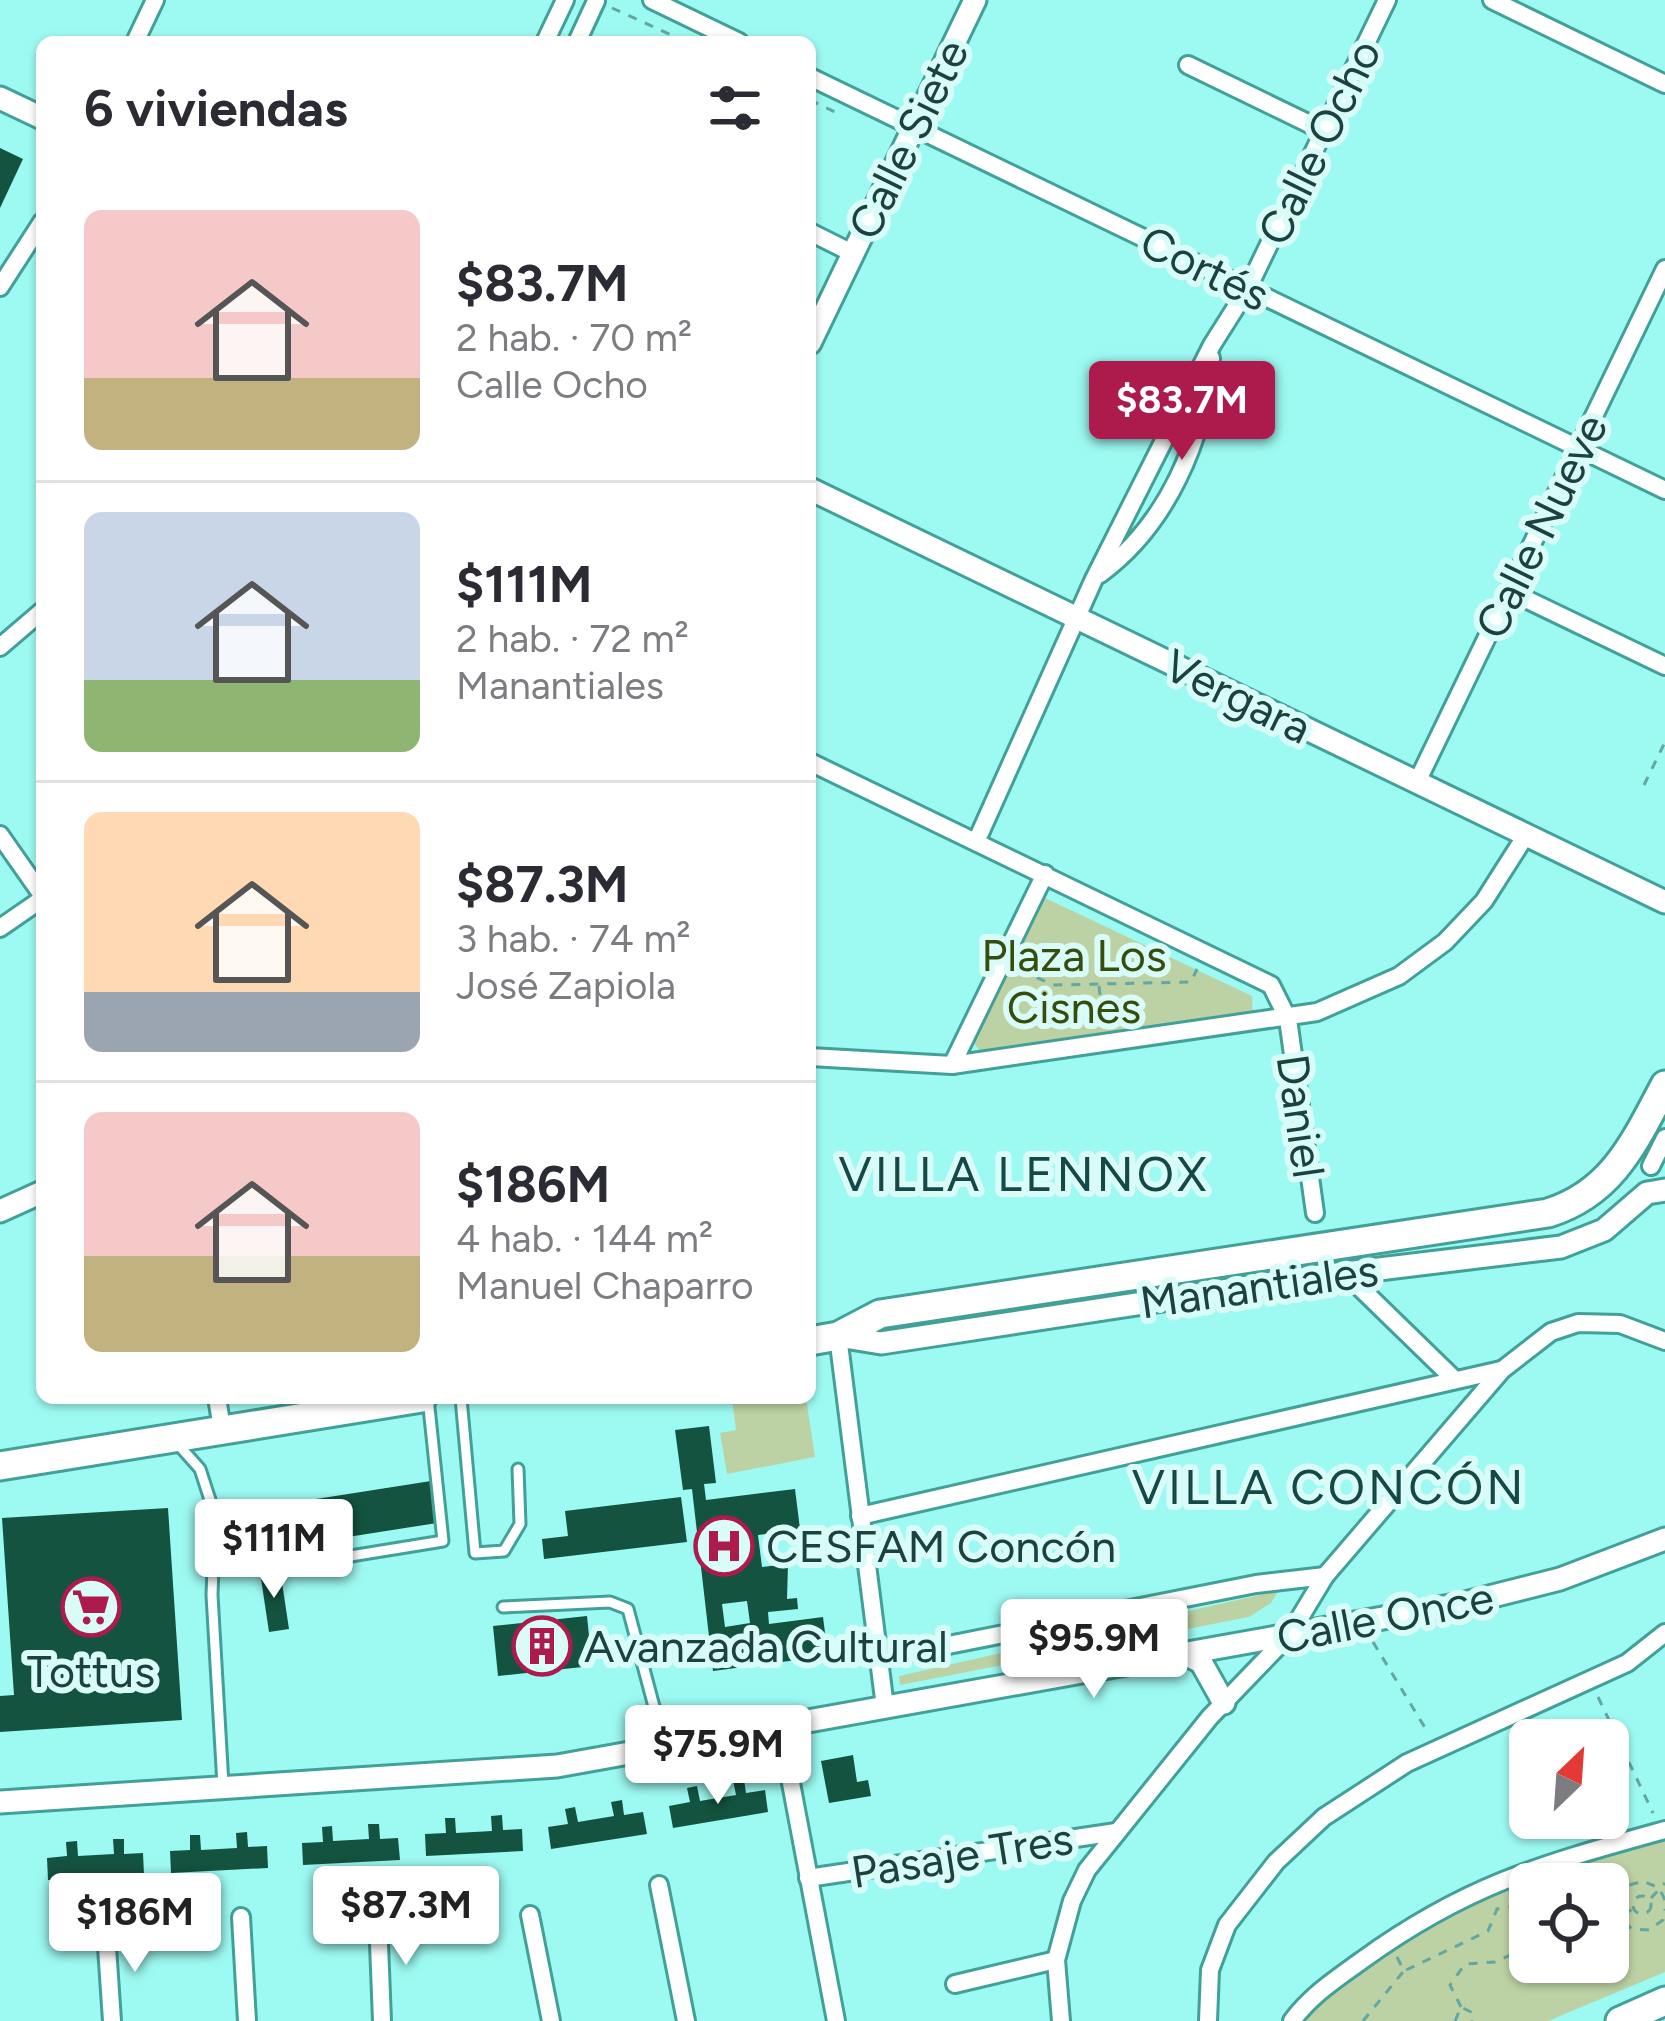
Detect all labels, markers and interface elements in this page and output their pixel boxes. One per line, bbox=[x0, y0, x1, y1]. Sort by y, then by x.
street label: Calle Siete bbox=[837, 31, 979, 247]
street label: Calle Ocho bbox=[1246, 31, 1392, 253]
icon: filters bbox=[702, 75, 768, 141]
text: 6 viviendas bbox=[84, 78, 348, 139]
street label: Cortés bbox=[1132, 214, 1278, 322]
text: $83.7M bbox=[456, 253, 629, 314]
icon: home bbox=[180, 258, 324, 402]
text: 2 hab. · 70 m² bbox=[456, 314, 692, 361]
text: Calle Ocho bbox=[456, 361, 648, 408]
pin: $83.7M bbox=[1084, 361, 1280, 463]
text: $83.7M bbox=[1116, 376, 1248, 423]
street label: Calle Nueve bbox=[1464, 405, 1618, 647]
text: $111M bbox=[456, 554, 593, 615]
icon: home bbox=[180, 560, 324, 704]
text: 2 hab. · 72 m² bbox=[456, 615, 689, 662]
street label: Vergara bbox=[1156, 637, 1320, 755]
text: Manantiales bbox=[456, 662, 664, 709]
text: $87.3M bbox=[456, 854, 629, 915]
icon: home bbox=[180, 860, 324, 1004]
text: 3 hab. · 74 m² bbox=[456, 915, 691, 962]
park label: Plaza Los Cisnes bbox=[981, 928, 1167, 1034]
text: José Zapiola bbox=[456, 962, 676, 1009]
street label: Daniel bbox=[1266, 1051, 1336, 1181]
district label: VILLA LENNOX bbox=[839, 1145, 1209, 1203]
text: $186M bbox=[456, 1154, 610, 1215]
icon: home bbox=[180, 1160, 324, 1304]
text: 4 hab. · 144 m² bbox=[456, 1215, 713, 1262]
street label: Manantiales bbox=[1136, 1243, 1382, 1329]
text: Manuel Chaparro bbox=[456, 1262, 754, 1309]
district label: VILLA CONCÓN bbox=[1132, 1458, 1526, 1516]
pin: $111M bbox=[190, 1499, 358, 1601]
text: $111M bbox=[222, 1514, 326, 1561]
hospital icon: CESFAM Concón bbox=[693, 1515, 755, 1577]
place label: CESFAM Concón bbox=[766, 1519, 1116, 1573]
street label: Calle Once bbox=[1272, 1570, 1498, 1664]
supermarket icon: Tottus bbox=[60, 1576, 122, 1638]
pin: $95.9M bbox=[996, 1599, 1192, 1701]
text: $95.9M bbox=[1028, 1614, 1160, 1661]
building icon: Avanzada Cultural bbox=[511, 1615, 573, 1677]
place label: Avanzada Cultural bbox=[584, 1619, 948, 1673]
place label: Tottus bbox=[27, 1644, 155, 1698]
pin: $75.9M bbox=[620, 1705, 816, 1807]
north arrow bbox=[1509, 1719, 1629, 1839]
map controls bbox=[1509, 1719, 1629, 1983]
text: $75.9M bbox=[652, 1720, 784, 1767]
street label: Pasaje Tres bbox=[847, 1811, 1077, 1899]
button: locate bbox=[1509, 1863, 1629, 1983]
pin: $87.3M bbox=[308, 1866, 504, 1968]
pin: $186M bbox=[51, 1873, 219, 1975]
text: $87.3M bbox=[340, 1881, 472, 1928]
text: $186M bbox=[76, 1888, 194, 1935]

